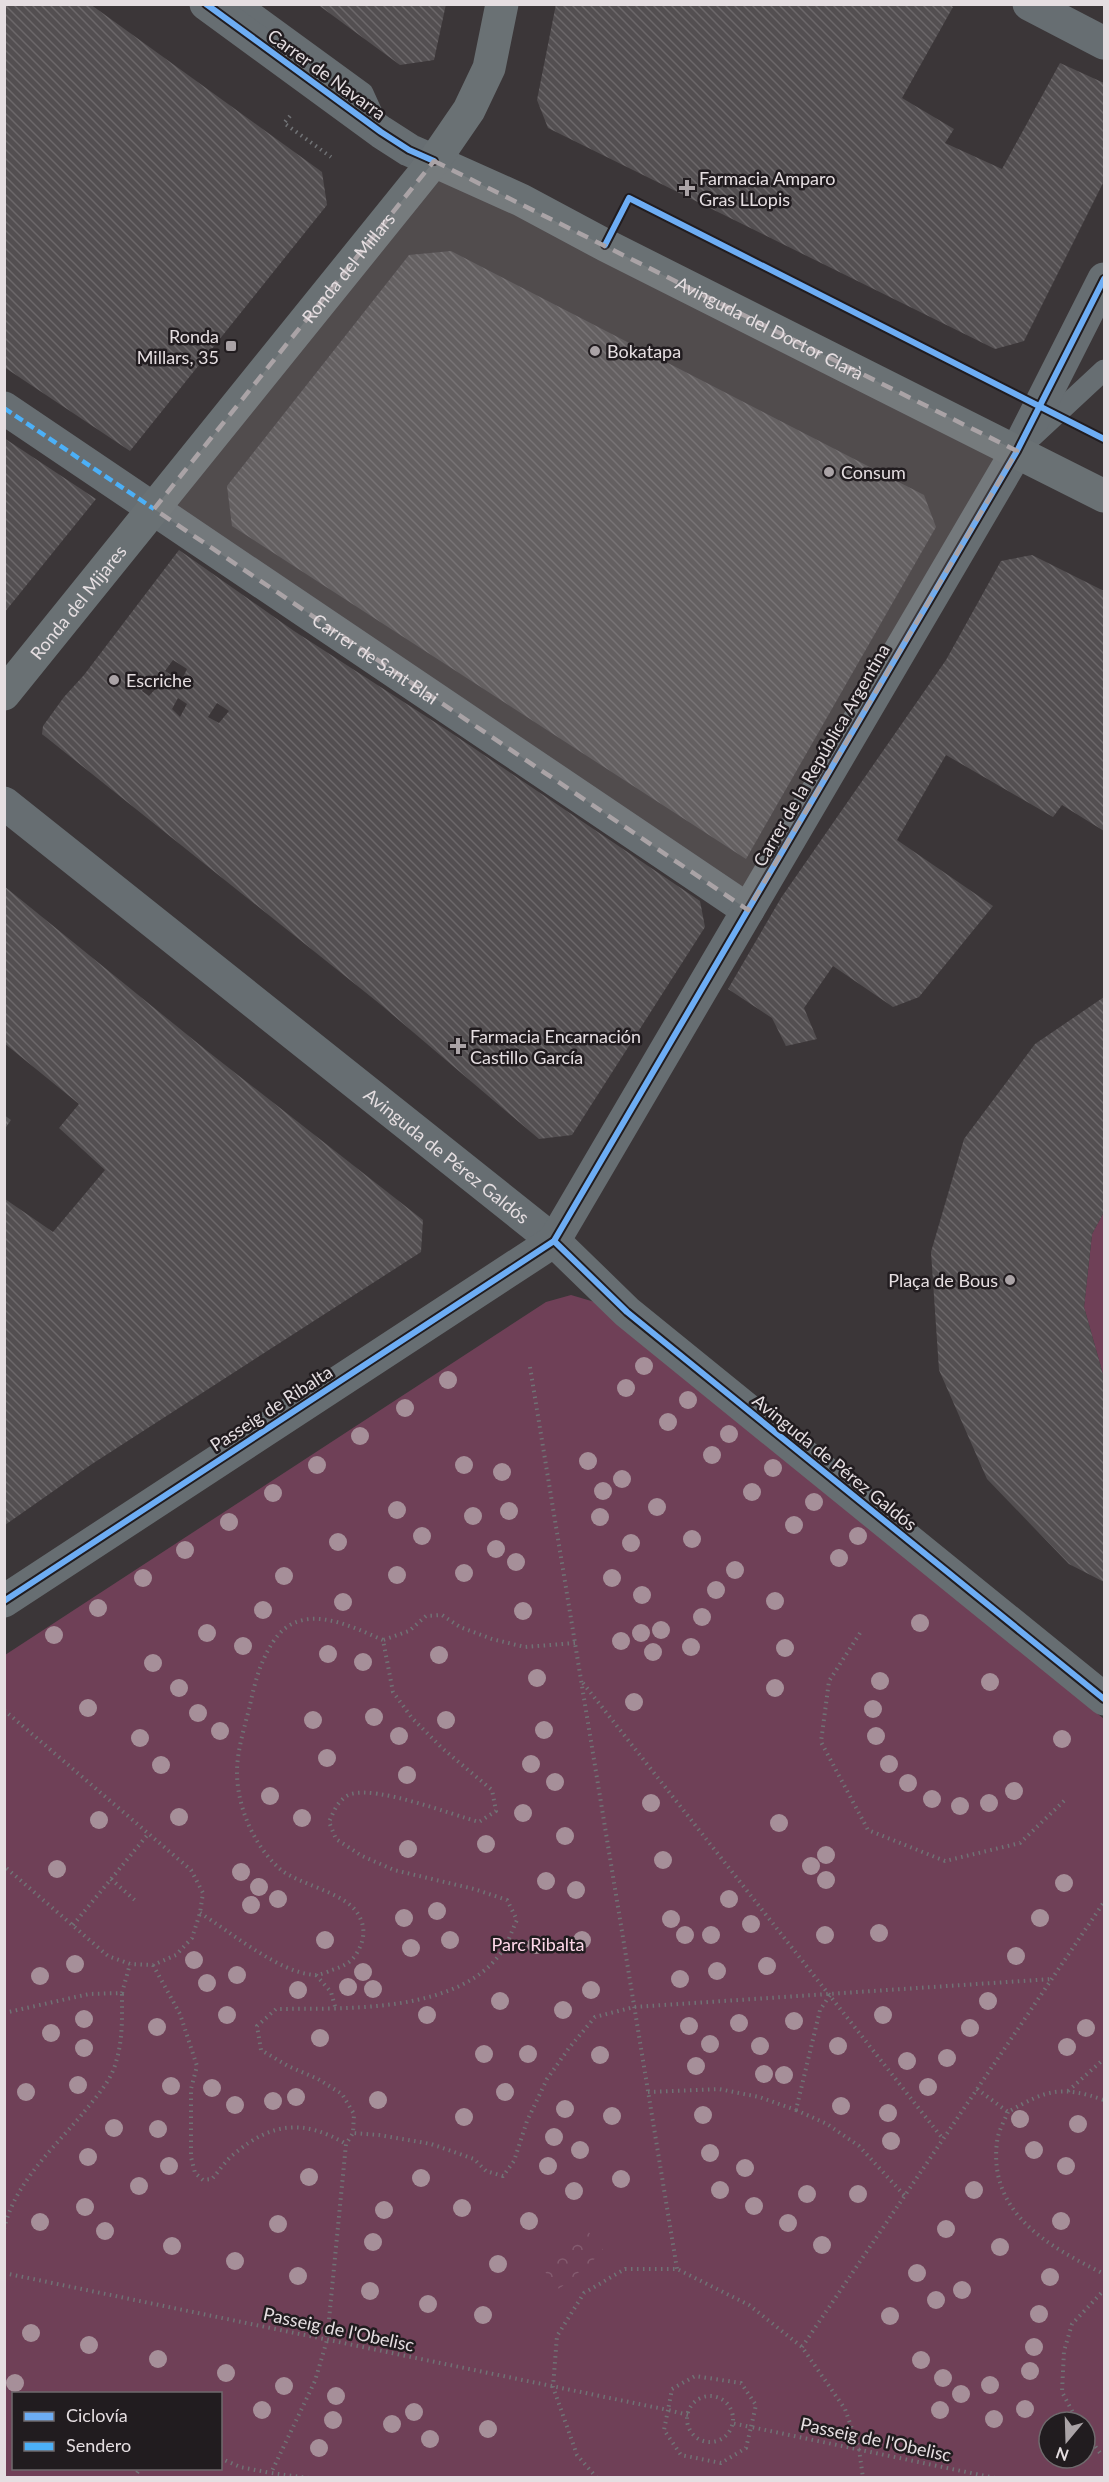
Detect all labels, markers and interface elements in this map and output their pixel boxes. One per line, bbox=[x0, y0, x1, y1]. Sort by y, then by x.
street label: Carrer de Navarra bbox=[264, 24, 390, 124]
place label: Farmacia Amparo Gras LLopis bbox=[699, 167, 835, 210]
marker: Farmacia Amparo Gras LLopis bbox=[680, 181, 694, 195]
street label: Ronda del Millars bbox=[297, 208, 399, 327]
street label: Avinguda del Doctor Clarà bbox=[672, 271, 867, 384]
place label: Ronda Millars, 35 bbox=[137, 325, 219, 368]
marker: Ronda Millars, 35 bbox=[224, 339, 238, 353]
place label: Bokatapa bbox=[607, 340, 681, 362]
marker: Bokatapa bbox=[588, 344, 602, 358]
place label: Consum bbox=[841, 461, 906, 483]
marker: Consum bbox=[822, 465, 836, 479]
street label: Ronda del Mijares bbox=[25, 540, 131, 664]
street label: Carrer de Sant Blai bbox=[308, 608, 442, 709]
street label: Carrer de la República Argentina bbox=[748, 640, 894, 870]
place label: Escriche bbox=[126, 669, 192, 691]
marker: Escriche bbox=[107, 673, 121, 687]
place label: Farmacia Encarnación Castillo García bbox=[470, 1025, 641, 1068]
marker: Farmacia Encarnación Castillo García bbox=[451, 1039, 465, 1053]
street label: Avinguda de Pérez Galdós bbox=[360, 1083, 534, 1228]
place label: Plaça de Bous bbox=[888, 1269, 998, 1291]
marker: Plaça de Bous bbox=[1003, 1273, 1017, 1287]
street label: Passeig de Ribalta bbox=[206, 1360, 336, 1456]
street label: Avinguda de Pérez Galdós bbox=[748, 1389, 922, 1535]
park label: Parc Ribalta bbox=[492, 1933, 585, 1955]
street label: Passeig de l'Obelisc bbox=[262, 2302, 417, 2356]
legend bbox=[12, 2392, 222, 2470]
text: Ciclovía bbox=[66, 2404, 128, 2426]
north arrow bbox=[1037, 2410, 1097, 2470]
street label: Passeig de l'Obelisc bbox=[799, 2412, 954, 2466]
text: Sendero bbox=[66, 2434, 131, 2456]
text: N bbox=[1053, 2444, 1071, 2466]

